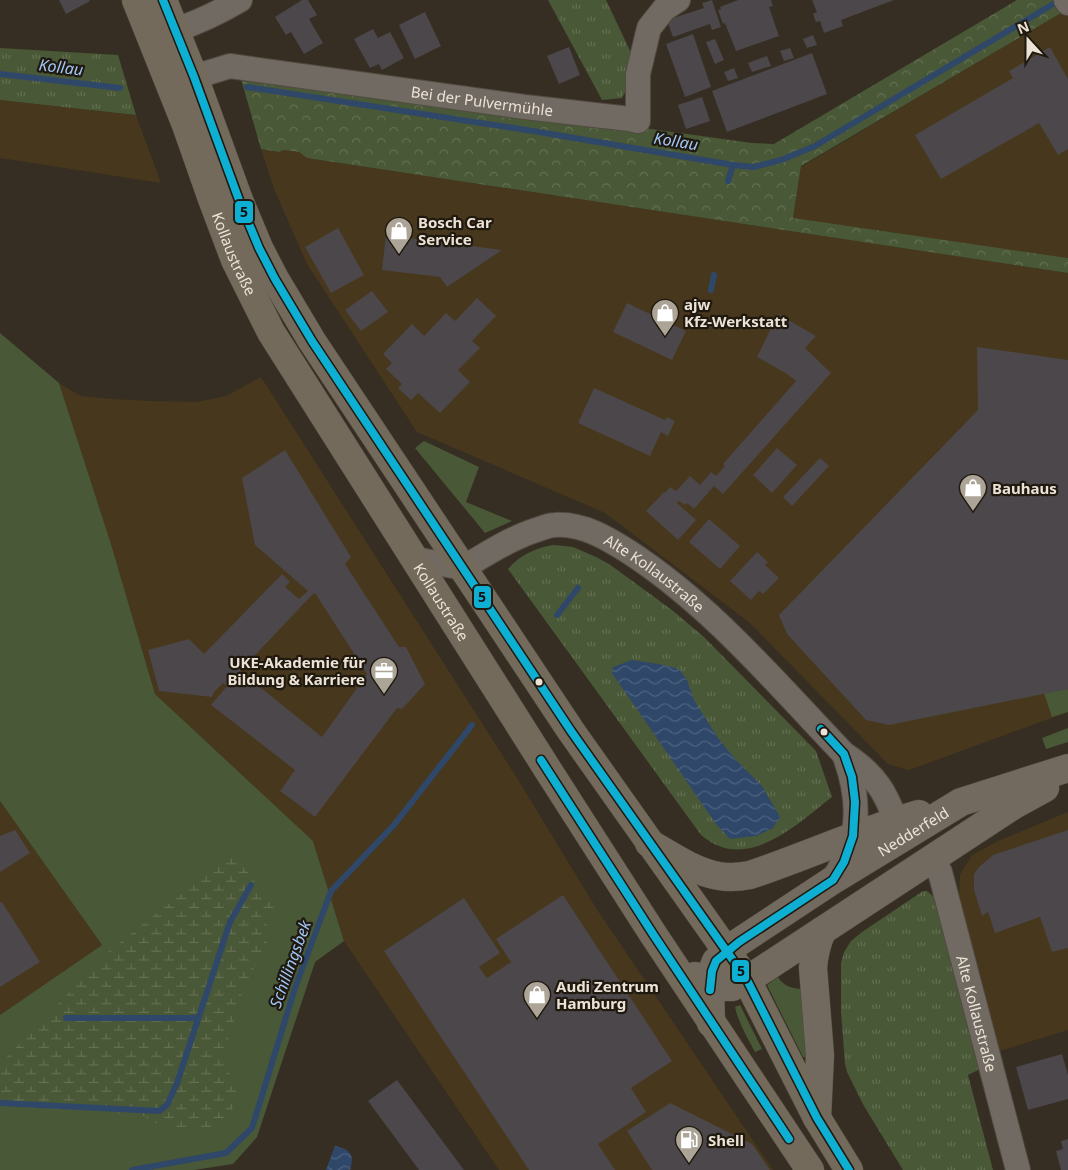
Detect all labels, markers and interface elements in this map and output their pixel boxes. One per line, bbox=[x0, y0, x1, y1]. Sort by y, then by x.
north arrow bbox=[1003, 15, 1053, 65]
text: N bbox=[1014, 16, 1032, 38]
water label: Kollau bbox=[38, 53, 84, 81]
street label: Bei der Pulvermühle bbox=[410, 81, 554, 120]
water label: Kollau bbox=[652, 127, 700, 155]
line badge: 5 bbox=[234, 200, 254, 224]
text: 5 bbox=[240, 202, 248, 221]
street label: Kollaustraße bbox=[208, 209, 261, 299]
place label: Bosch Car Service bbox=[418, 212, 492, 249]
shop icon: Bosch Car Service bbox=[384, 216, 414, 255]
place label: ajw Kfz-Werkstatt bbox=[684, 294, 788, 331]
shop icon: ajw Kfz-Werkstatt bbox=[650, 298, 680, 337]
shop icon: Bauhaus bbox=[958, 473, 988, 512]
place label: Bauhaus bbox=[992, 478, 1057, 498]
street label: Alte Kollaustraße bbox=[601, 529, 709, 616]
street label: Kollaustraße bbox=[409, 559, 474, 645]
line badge: 5 bbox=[473, 585, 492, 609]
text: 5 bbox=[478, 587, 486, 606]
place label: UKE-Akademie für Bildung & Karriere bbox=[227, 652, 365, 689]
office icon: UKE-Akademie für Bildung & Karriere bbox=[369, 656, 399, 695]
unlabelled marker bbox=[534, 677, 544, 687]
unlabelled marker bbox=[819, 727, 829, 737]
street label: Nedderfeld bbox=[874, 802, 952, 861]
water label: Schillingsbek bbox=[264, 916, 316, 1011]
street label: Alte Kollaustraße bbox=[952, 953, 1002, 1074]
line badge: 5 bbox=[731, 959, 750, 983]
text: 5 bbox=[737, 961, 745, 980]
place label: Audi Zentrum Hamburg bbox=[556, 976, 659, 1013]
shop icon: Audi Zentrum Hamburg bbox=[522, 980, 552, 1019]
fuel station icon: Shell bbox=[674, 1125, 704, 1164]
place label: Shell bbox=[708, 1130, 744, 1150]

